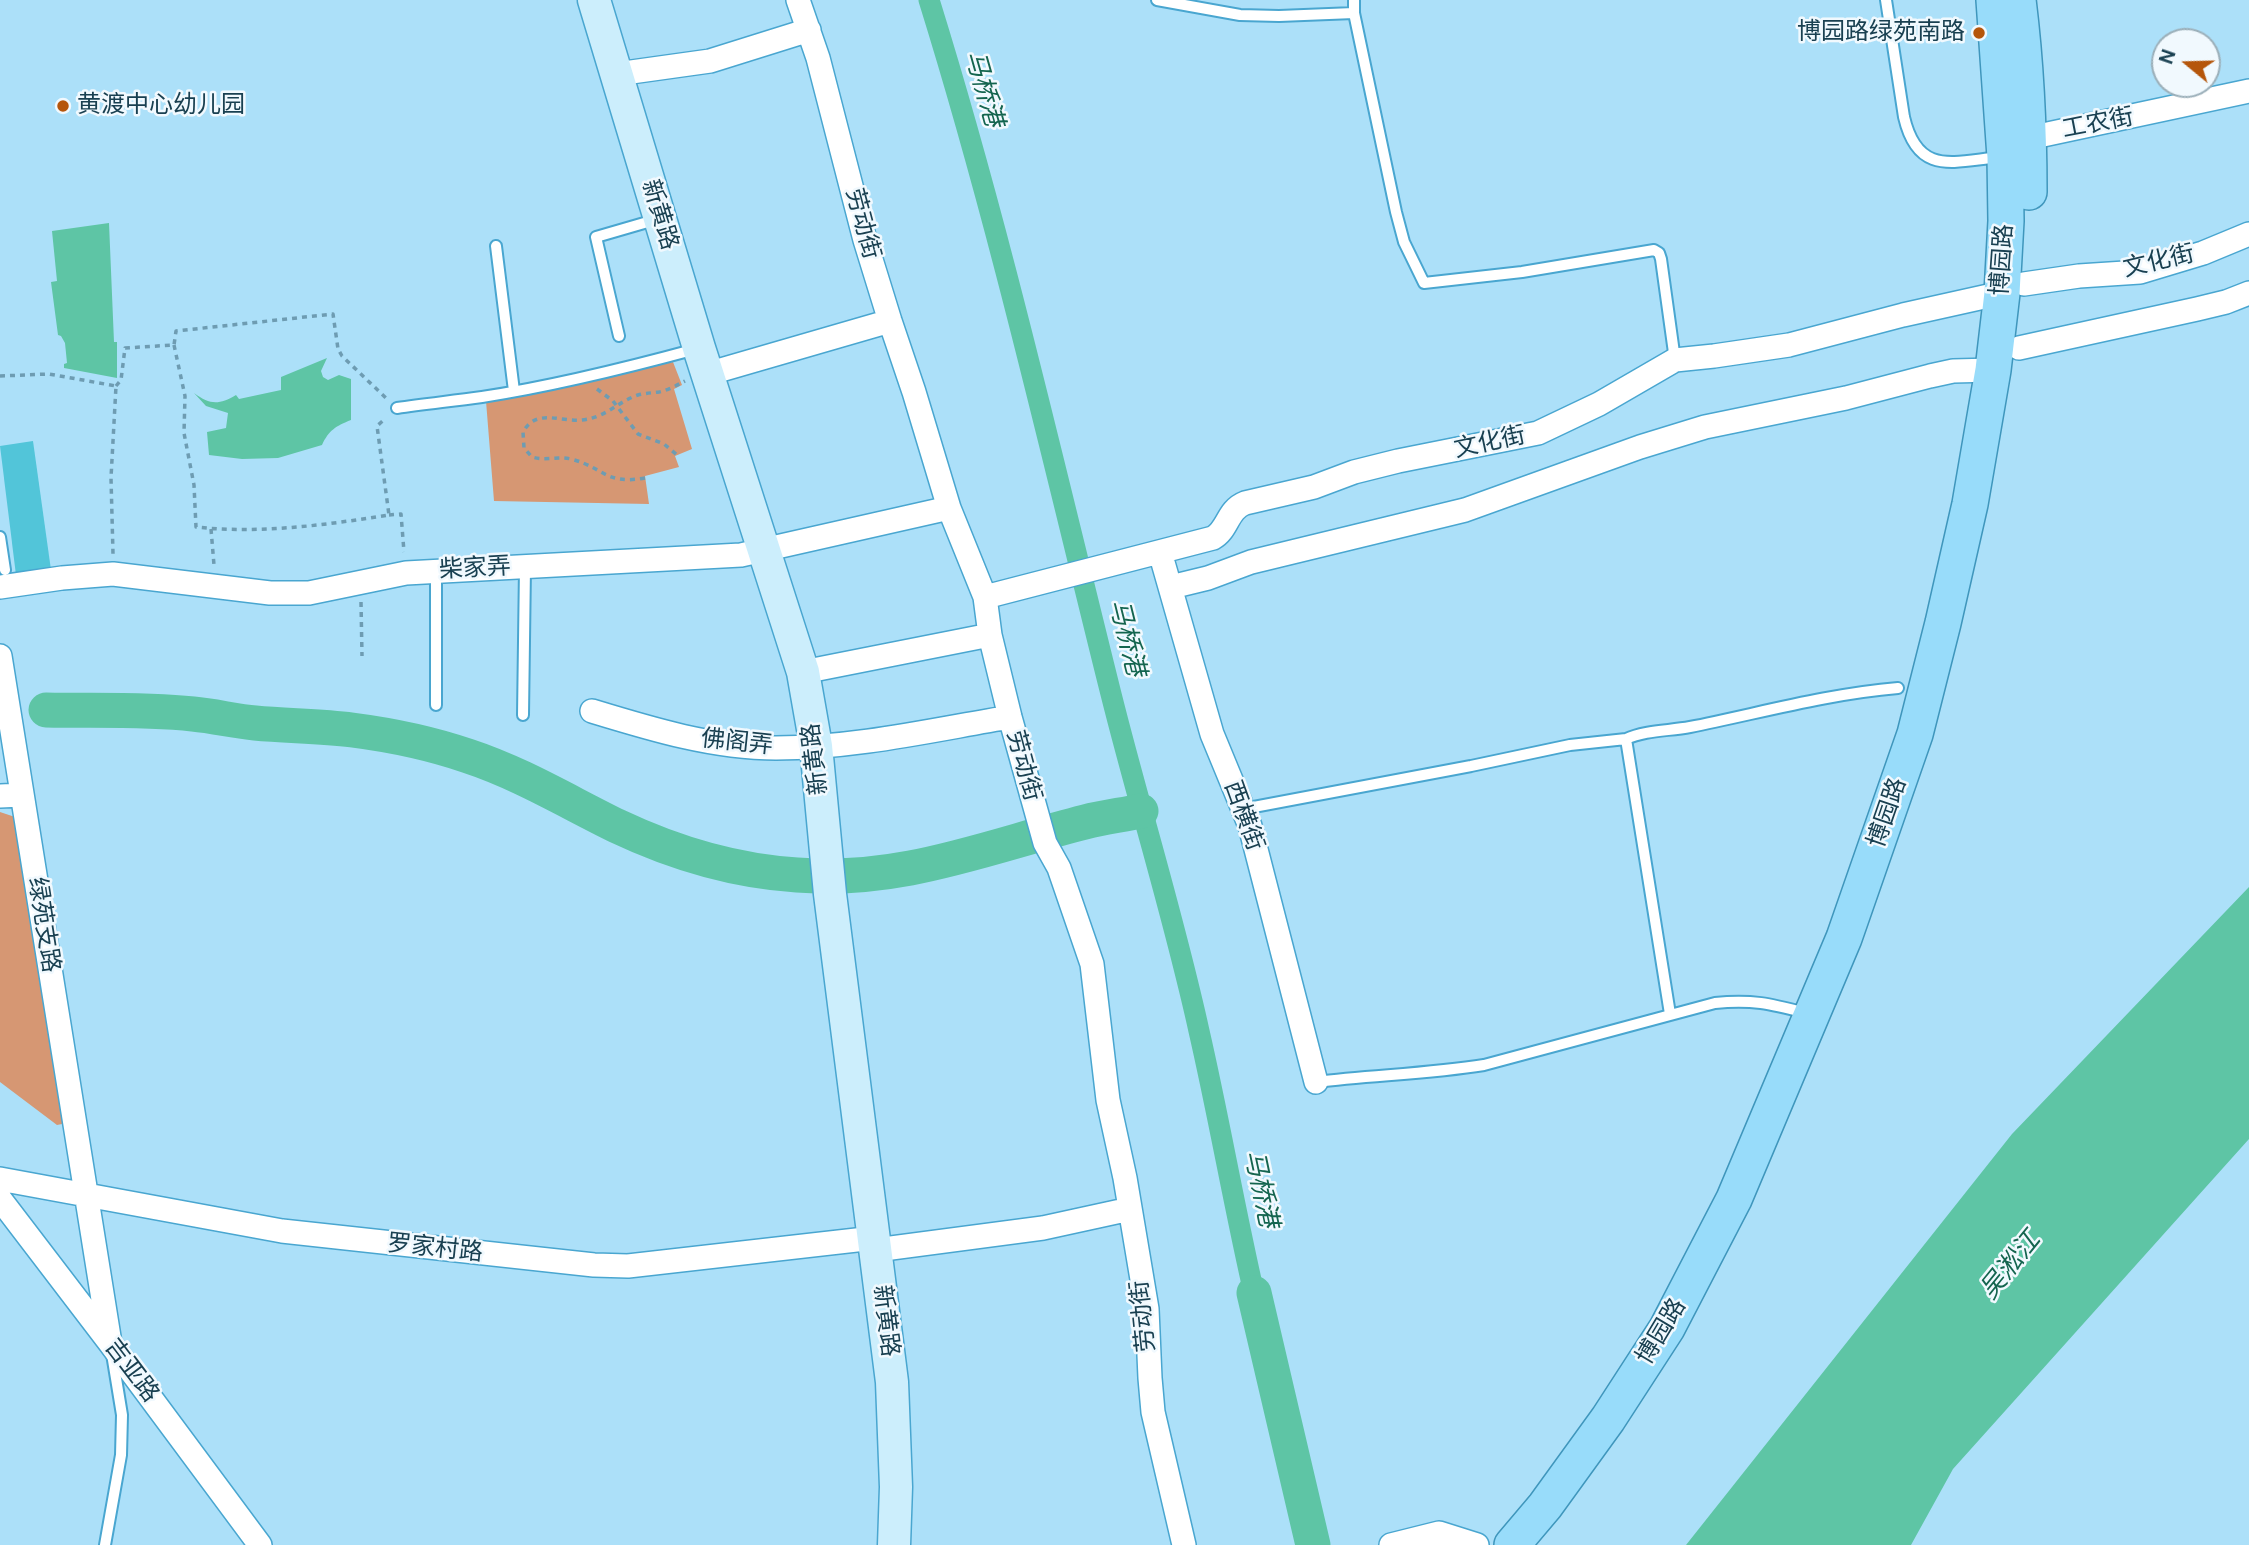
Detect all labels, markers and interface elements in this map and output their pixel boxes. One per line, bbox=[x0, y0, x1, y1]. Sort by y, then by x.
place label: 博园路绿苑南路 bbox=[1797, 19, 1965, 47]
marker: 博园路绿苑南路 bbox=[1971, 25, 1987, 41]
north arrow bbox=[2151, 28, 2221, 98]
text: N bbox=[2153, 46, 2182, 67]
water label: 马桥港 bbox=[957, 47, 1009, 131]
place label: 黄渡中心幼儿园 bbox=[77, 92, 245, 120]
marker: 黄渡中心幼儿园 bbox=[55, 98, 71, 114]
street label: 工农街 bbox=[2060, 103, 2136, 145]
street label: 新黄路 bbox=[635, 176, 683, 254]
street label: 劳动街 bbox=[839, 185, 885, 263]
street label: 博园路 bbox=[1986, 223, 2020, 297]
street label: 文化街 bbox=[2121, 240, 2197, 284]
street label: 文化街 bbox=[1452, 421, 1528, 465]
street label: 柴家弄 bbox=[438, 553, 512, 585]
water label: 马桥港 bbox=[1101, 596, 1151, 680]
street label: 新黄路 bbox=[797, 722, 835, 796]
street label: 佛阁弄 bbox=[700, 725, 774, 761]
street label: 劳动街 bbox=[1000, 727, 1046, 805]
street label: 博园路 bbox=[1863, 774, 1913, 852]
street label: 西横街 bbox=[1217, 777, 1269, 855]
street label: 绿苑支路 bbox=[21, 875, 65, 975]
water label: 马桥港 bbox=[1237, 1148, 1283, 1230]
water label: 吴淞江 bbox=[1974, 1226, 2048, 1306]
street label: 罗家村路 bbox=[386, 1230, 484, 1268]
street label: 劳动街 bbox=[1126, 1279, 1162, 1353]
street label: 新黄路 bbox=[866, 1284, 904, 1358]
street label: 博园路 bbox=[1631, 1294, 1693, 1370]
street label: 吉亚路 bbox=[98, 1334, 164, 1408]

